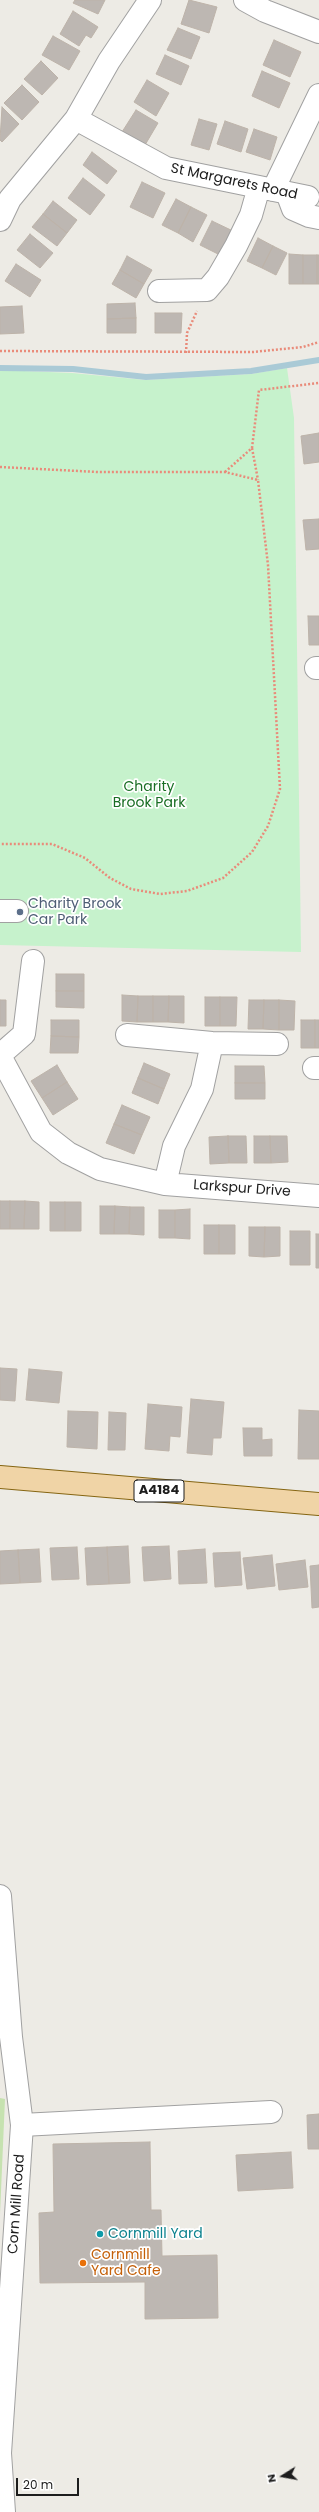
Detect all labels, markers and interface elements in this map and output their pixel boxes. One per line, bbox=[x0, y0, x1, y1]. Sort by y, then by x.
street label: St Margarets Road bbox=[169, 160, 299, 204]
park label: Charity Brook Park bbox=[113, 779, 185, 812]
place label: Charity Brook Car Park bbox=[28, 896, 122, 928]
marker: Charity Brook Car Park bbox=[15, 907, 25, 917]
street label: Larkspur Drive bbox=[193, 1177, 291, 1201]
road number: A4184 bbox=[134, 1480, 184, 1502]
street label: Corn Mill Road bbox=[5, 2153, 29, 2255]
place label: Cornmill Yard bbox=[108, 2226, 203, 2242]
marker: Cornmill Yard bbox=[95, 2229, 105, 2239]
place label: Cornmill Yard Cafe bbox=[91, 2247, 161, 2280]
marker: Cornmill Yard Cafe bbox=[78, 2258, 88, 2268]
north arrow bbox=[263, 2456, 303, 2496]
scale bar bbox=[18, 2470, 81, 2496]
text: N bbox=[263, 2473, 280, 2484]
text: 20 m bbox=[23, 2476, 53, 2493]

